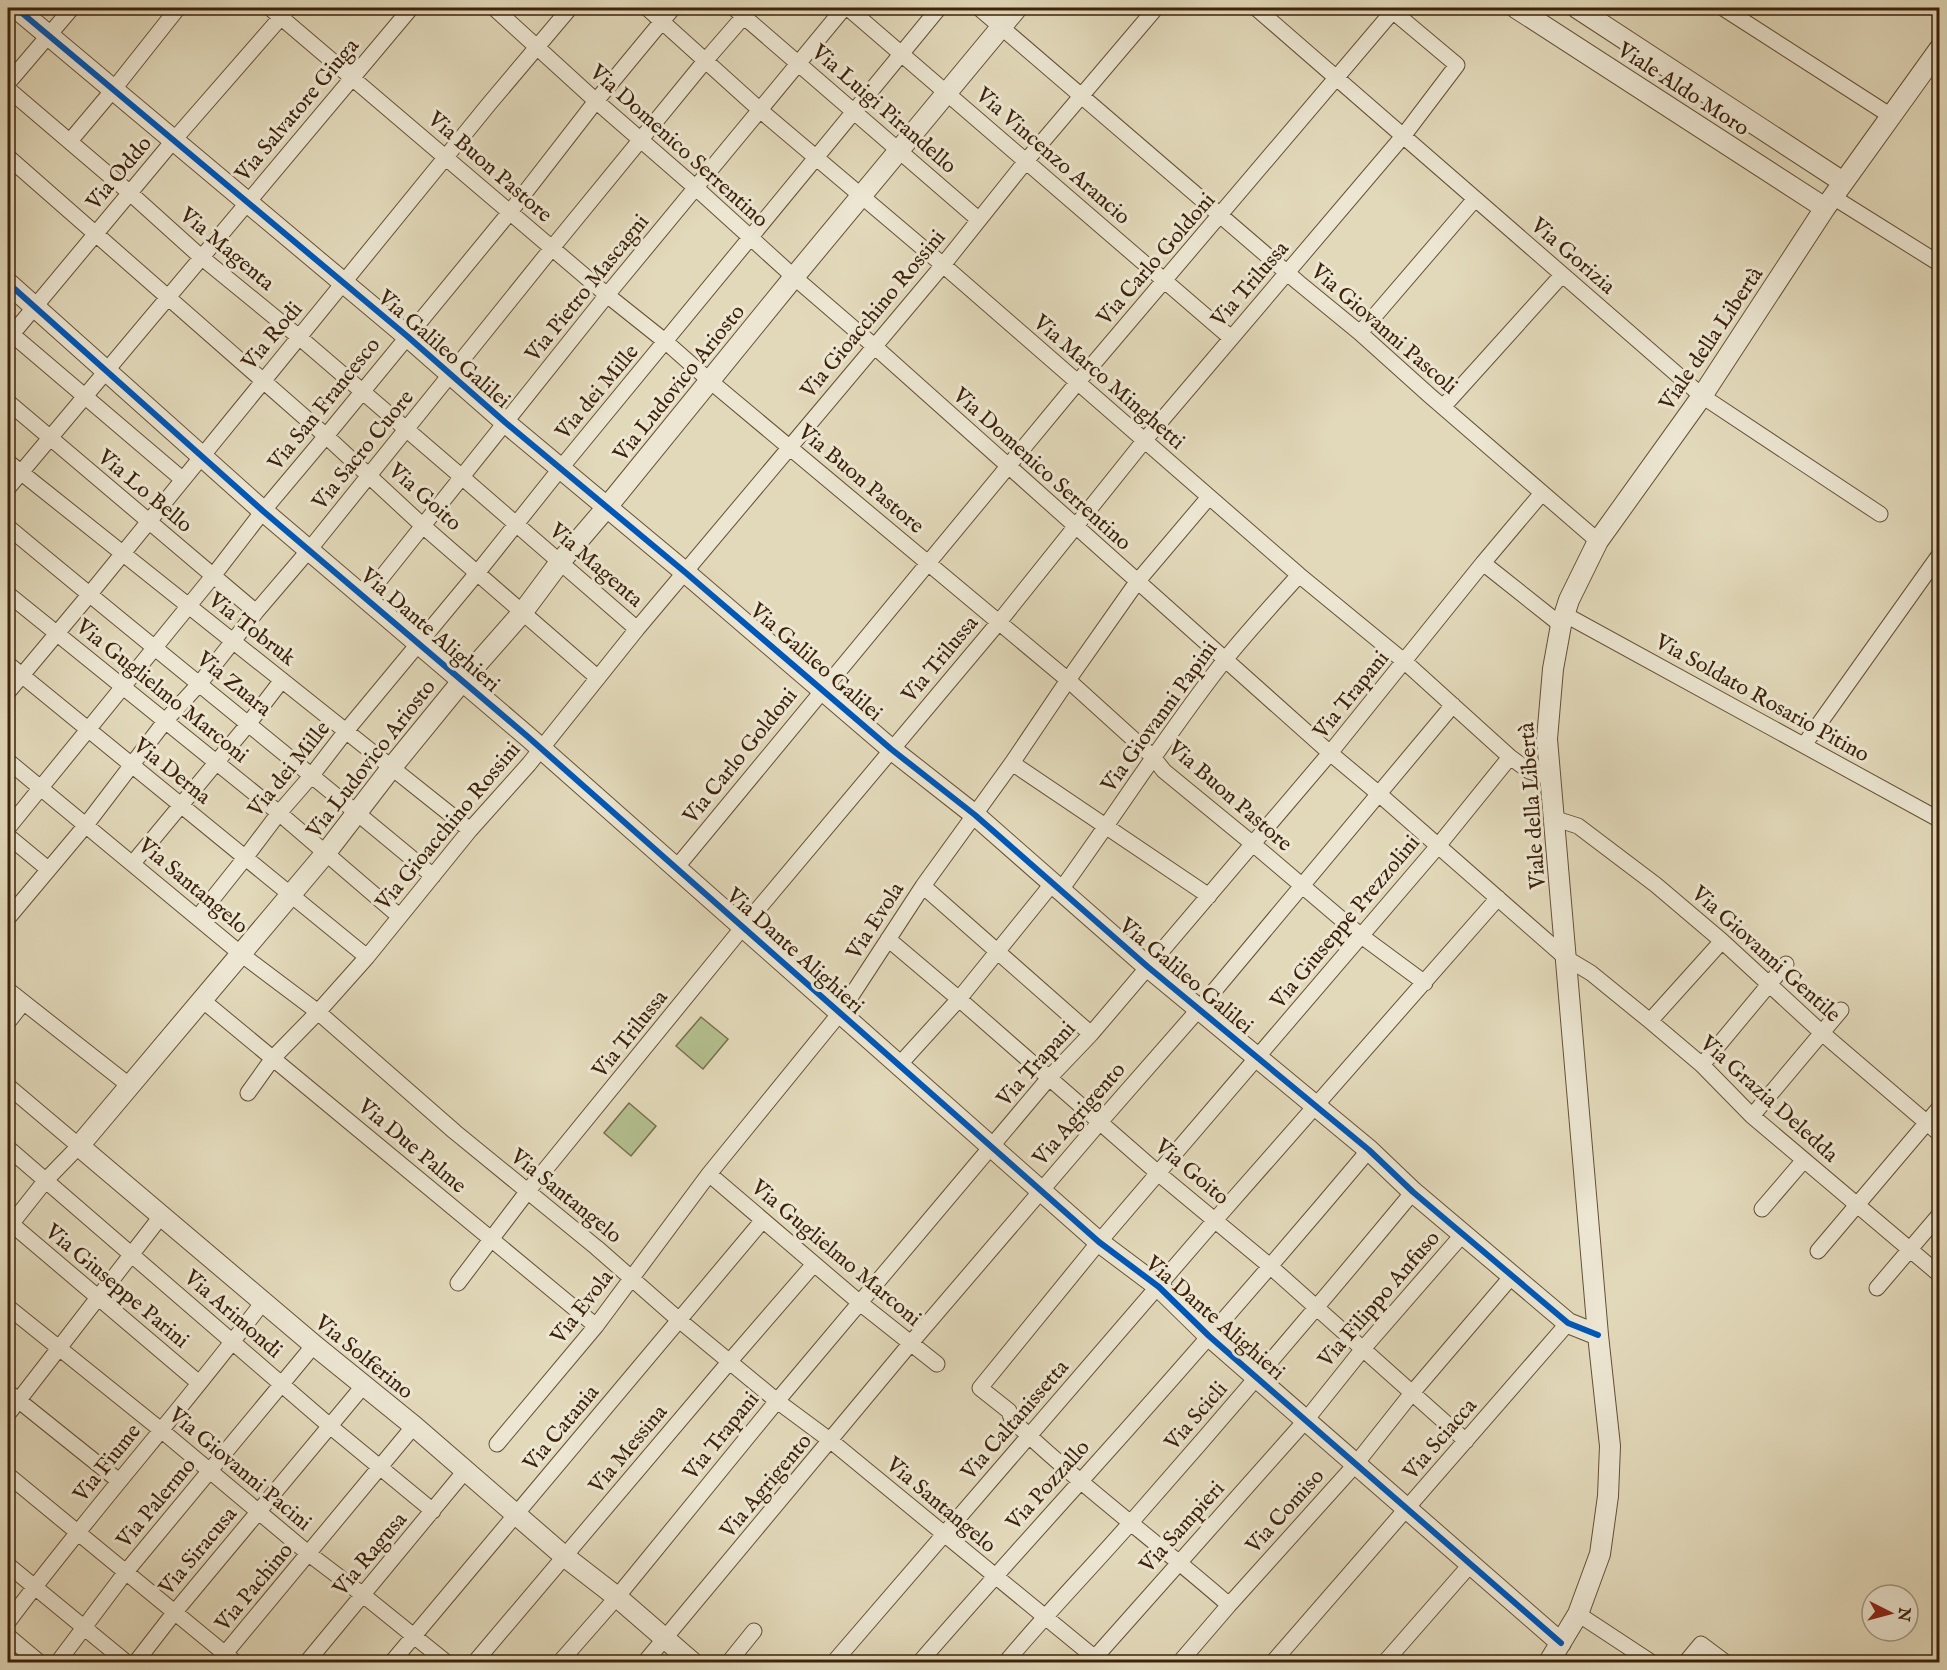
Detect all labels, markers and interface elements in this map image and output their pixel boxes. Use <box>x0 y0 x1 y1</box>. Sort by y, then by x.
street label: Via Salvatore Giuga <box>229 32 366 188</box>
street label: Viale Aldo Moro <box>1611 36 1754 143</box>
street label: Via Luigi Pirandello <box>804 38 962 180</box>
street label: Via Domenico Serrentino <box>583 58 774 234</box>
street label: Via Vincenzo Arancio <box>969 81 1136 231</box>
street label: Via Buon Pastore <box>421 105 558 229</box>
street label: Via Oddo <box>80 130 159 217</box>
street label: Via Carlo Goldoni <box>1091 187 1222 332</box>
street label: Via Magenta <box>173 201 280 298</box>
street label: Via Pietro Mascagni <box>519 209 656 369</box>
street label: Via Gorizia <box>1524 211 1621 301</box>
street label: Via Gioacchino Rossini <box>794 224 952 405</box>
street label: Via Trilussa <box>1205 235 1296 334</box>
street label: Via Giovanni Pascoli <box>1304 257 1463 401</box>
street label: Viale della Libertà <box>1653 262 1770 417</box>
street label: Via Galileo Galilei <box>371 284 516 415</box>
street label: Via Rodi <box>235 296 309 377</box>
street label: Via Ludovico Ariosto <box>607 299 752 468</box>
street label: Via Marco Minghetti <box>1026 308 1190 456</box>
street label: Via San Francesco <box>262 332 387 477</box>
street label: Via dei Mille <box>549 339 645 446</box>
street label: Via Domenico Serrentino <box>946 381 1137 557</box>
street label: Via Sacro Cuore <box>306 384 421 517</box>
street label: Via Buon Pastore <box>791 418 929 540</box>
street label: Via Lo Bello <box>91 443 198 539</box>
street label: Via Goito <box>381 457 467 538</box>
street label: Via Magenta <box>542 516 649 614</box>
street label: Via Dante Alighieri <box>353 562 505 699</box>
street label: Via Tobruk <box>202 586 301 673</box>
street label: Via Galileo Galilei <box>743 597 888 728</box>
street label: Via Trilussa <box>895 610 985 709</box>
street label: Via Guglielmo Marconi <box>69 613 254 770</box>
street label: Via Soldato Rosario Pitino <box>1649 628 1874 769</box>
street label: Via Giovanni Papini <box>1095 636 1224 799</box>
street label: Via Zuara <box>190 645 277 724</box>
street label: Via Trapani <box>1307 645 1396 746</box>
street label: Via Ludovico Ariosto <box>300 674 443 845</box>
street label: Via Carlo Goldoni <box>677 683 804 831</box>
street label: Via dei Mille <box>242 715 337 824</box>
street label: Viale della Libertà <box>1513 721 1553 891</box>
street label: Via Derna <box>127 731 217 812</box>
street label: Via Buon Pastore <box>1161 734 1298 858</box>
street label: Via Gioacchino Rossini <box>369 736 527 917</box>
street label: Via Giuseppe Prezzolini <box>1264 830 1427 1016</box>
street label: Via Santangelo <box>131 832 254 941</box>
street label: Via Evola <box>840 877 911 966</box>
street label: Via Giovanni Gentile <box>1684 879 1846 1029</box>
street label: Via Dante Alighieri <box>719 881 870 1021</box>
street label: Via Galileo Galilei <box>1112 911 1259 1041</box>
street label: Via Trilussa <box>586 984 675 1085</box>
street label: Via Trapani <box>990 1016 1082 1114</box>
street label: Via Grazia Deledda <box>1693 1029 1844 1169</box>
street label: Via Agrigento <box>1026 1057 1132 1173</box>
street label: Via Due Palme <box>351 1092 472 1200</box>
street label: Via Goito <box>1148 1133 1235 1212</box>
street label: Via Santangelo <box>503 1142 627 1250</box>
street label: Via Guglielmo Marconi <box>744 1173 927 1333</box>
street label: Via Giuseppe Parini <box>38 1217 195 1355</box>
street label: Via Filippo Anfuso <box>1312 1225 1447 1374</box>
street label: Via Dante Alighieri <box>1138 1250 1290 1387</box>
street label: Via Arimondi <box>177 1263 288 1365</box>
street label: Via Evola <box>544 1264 621 1351</box>
street label: Via Solferino <box>308 1309 419 1406</box>
street label: Via Caltanissetta <box>955 1354 1076 1487</box>
street label: Via Scicli <box>1158 1376 1234 1457</box>
street label: Via Catania <box>517 1379 606 1478</box>
street label: Via Trapani <box>677 1386 766 1487</box>
street label: Via Sciacca <box>1397 1392 1484 1487</box>
street label: Via Messina <box>583 1399 674 1500</box>
street label: Via Giovanni Pacini <box>162 1401 317 1537</box>
street label: Via Fiume <box>67 1418 148 1509</box>
street label: Via Agrigento <box>714 1428 819 1545</box>
street label: Via Pozzallo <box>1000 1434 1097 1537</box>
street label: Via Santangelo <box>879 1451 1002 1560</box>
street label: Via Palermo <box>110 1452 203 1555</box>
street label: Via Comiso <box>1239 1463 1331 1560</box>
street label: Via Sampieri <box>1133 1476 1231 1580</box>
street label: Via Siracusa <box>153 1501 244 1602</box>
street label: Via Ragusa <box>327 1506 414 1603</box>
street label: Via Pachino <box>209 1537 300 1638</box>
north arrow <box>1860 1583 1920 1643</box>
text: N <box>1892 1605 1914 1622</box>

